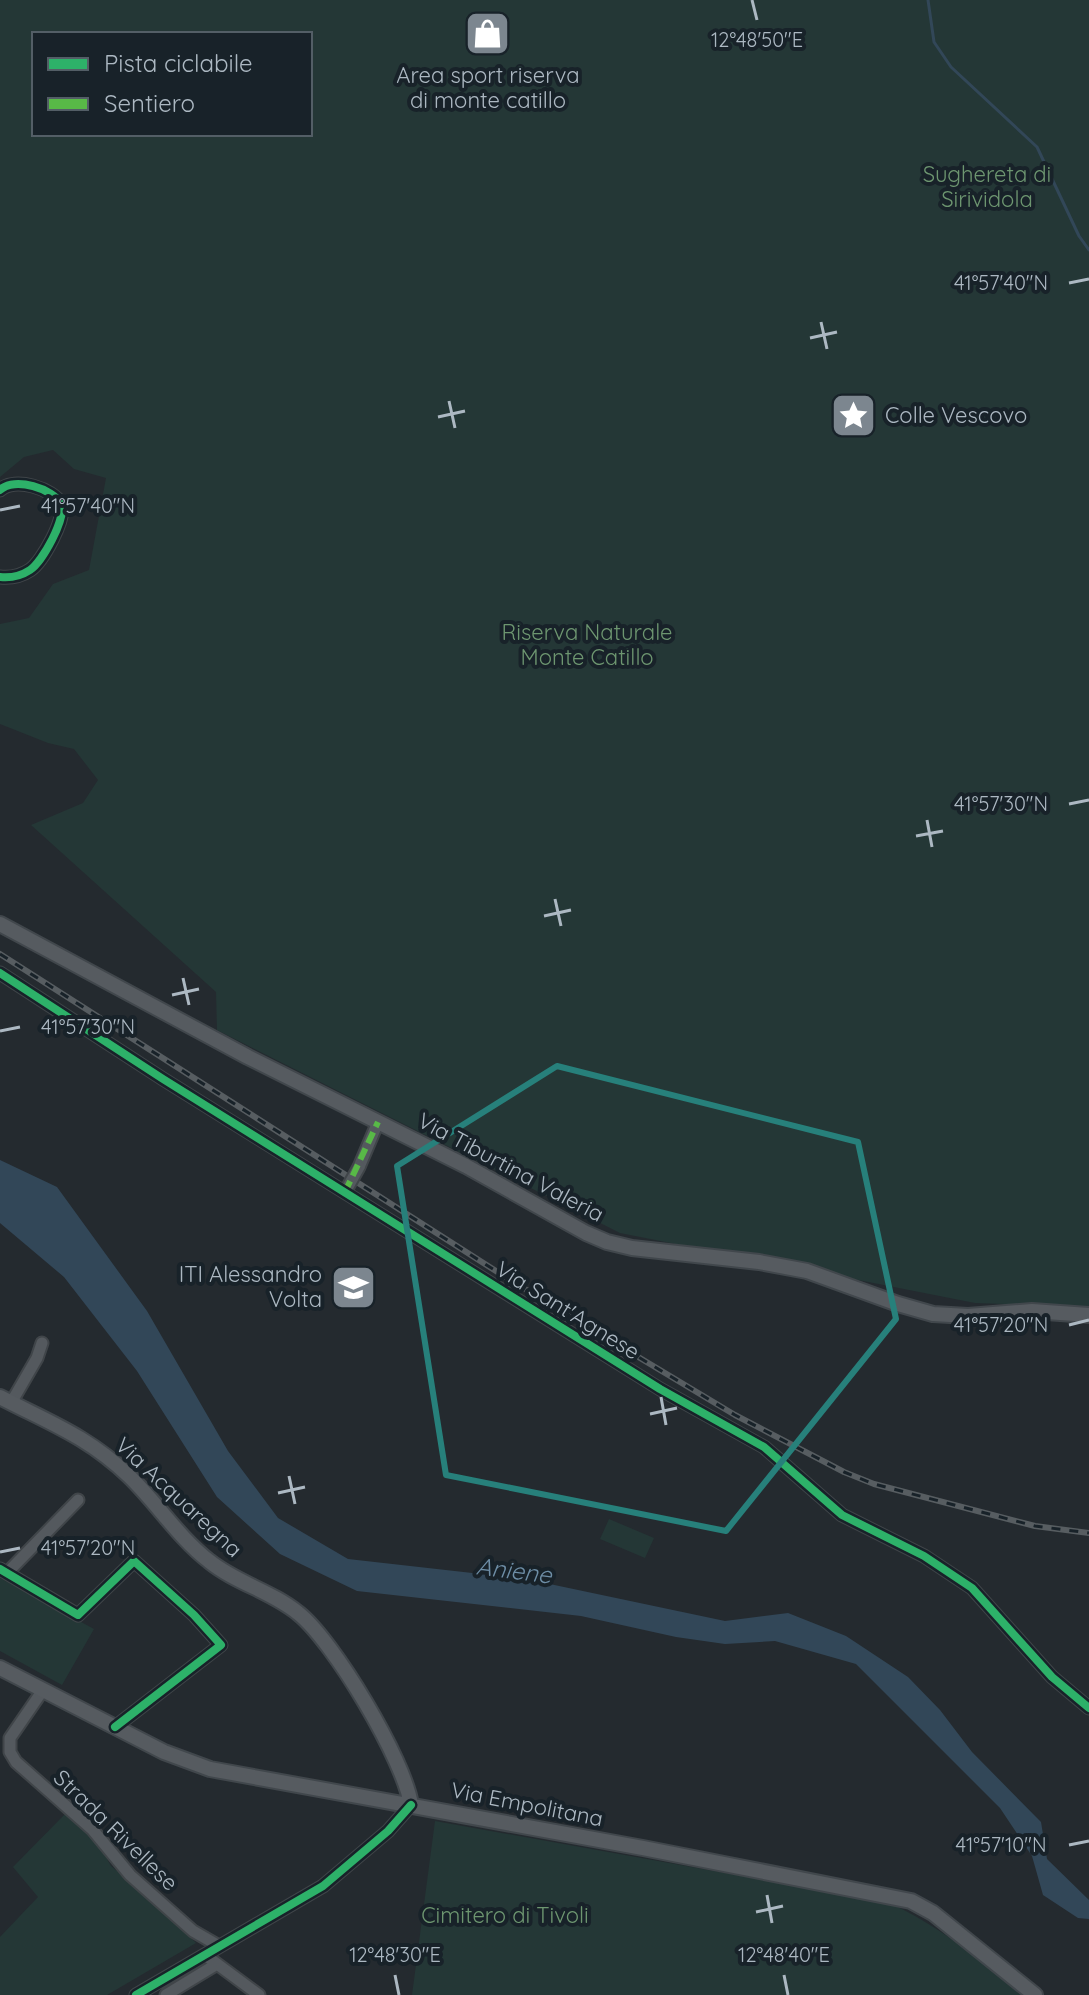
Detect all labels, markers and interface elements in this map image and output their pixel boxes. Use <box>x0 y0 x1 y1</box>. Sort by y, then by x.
shop icon: Area sport riserva di monte catillo <box>464 10 512 58</box>
text: 12°48'50"E <box>711 27 803 52</box>
legend <box>32 32 312 136</box>
text: Pista ciclabile <box>104 48 253 78</box>
place label: Area sport riserva di monte catillo <box>396 61 580 114</box>
text: Sentiero <box>104 88 195 118</box>
park label: Sughereta di Sirividola <box>923 160 1051 213</box>
text: 41°57'40"N <box>954 270 1048 295</box>
place icon: Colle Vescovo <box>830 391 878 439</box>
place label: Colle Vescovo <box>885 401 1027 429</box>
text: 41°57'40"N <box>41 493 135 518</box>
park label: Riserva Naturale Monte Catillo <box>502 618 672 671</box>
text: 41°57'30"N <box>954 791 1048 816</box>
text: 41°57'30"N <box>41 1014 135 1039</box>
street label: Via Tiburtina Valeria <box>413 1106 609 1228</box>
street label: Via Sant'Agnese <box>491 1255 645 1365</box>
place label: ITI Alessandro Volta <box>179 1260 322 1313</box>
school or university icon: ITI Alessandro Volta <box>329 1263 377 1311</box>
text: 41°57'20"N <box>954 1312 1048 1337</box>
street label: Via Acquaregna <box>110 1431 248 1563</box>
text: 41°57'20"N <box>41 1535 135 1560</box>
water label: Aniene <box>475 1551 555 1590</box>
street label: Strada Rivellese <box>48 1763 184 1897</box>
street label: Via Empolitana <box>449 1776 605 1832</box>
text: 41°57'10"N <box>956 1832 1046 1857</box>
park label: Cimitero di Tivoli <box>421 1901 589 1929</box>
text: 12°48'30"E <box>349 1942 441 1967</box>
text: 12°48'40"E <box>738 1942 830 1967</box>

